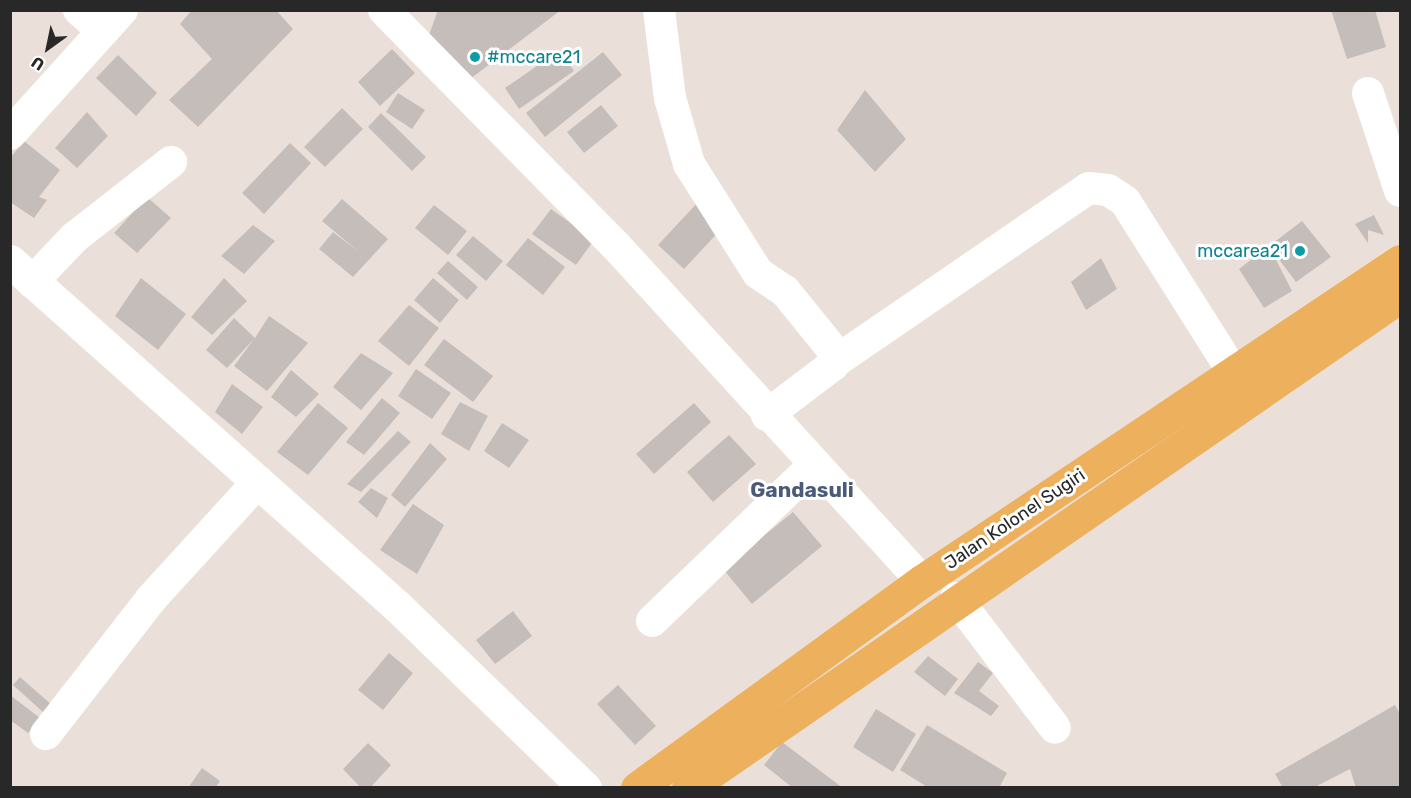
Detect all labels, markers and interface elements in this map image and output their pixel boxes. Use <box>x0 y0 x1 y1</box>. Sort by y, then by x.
north arrow <box>18 18 78 78</box>
place label: #mccare21 <box>487 46 580 68</box>
marker: #mccare21 <box>468 50 482 64</box>
text: U <box>28 52 48 75</box>
place label: mccarea21 <box>1197 240 1288 262</box>
marker: mccarea21 <box>1293 244 1307 258</box>
street label: Jalan Kolonel Sugiri <box>941 464 1089 574</box>
district label: Gandasuli <box>750 477 854 503</box>

